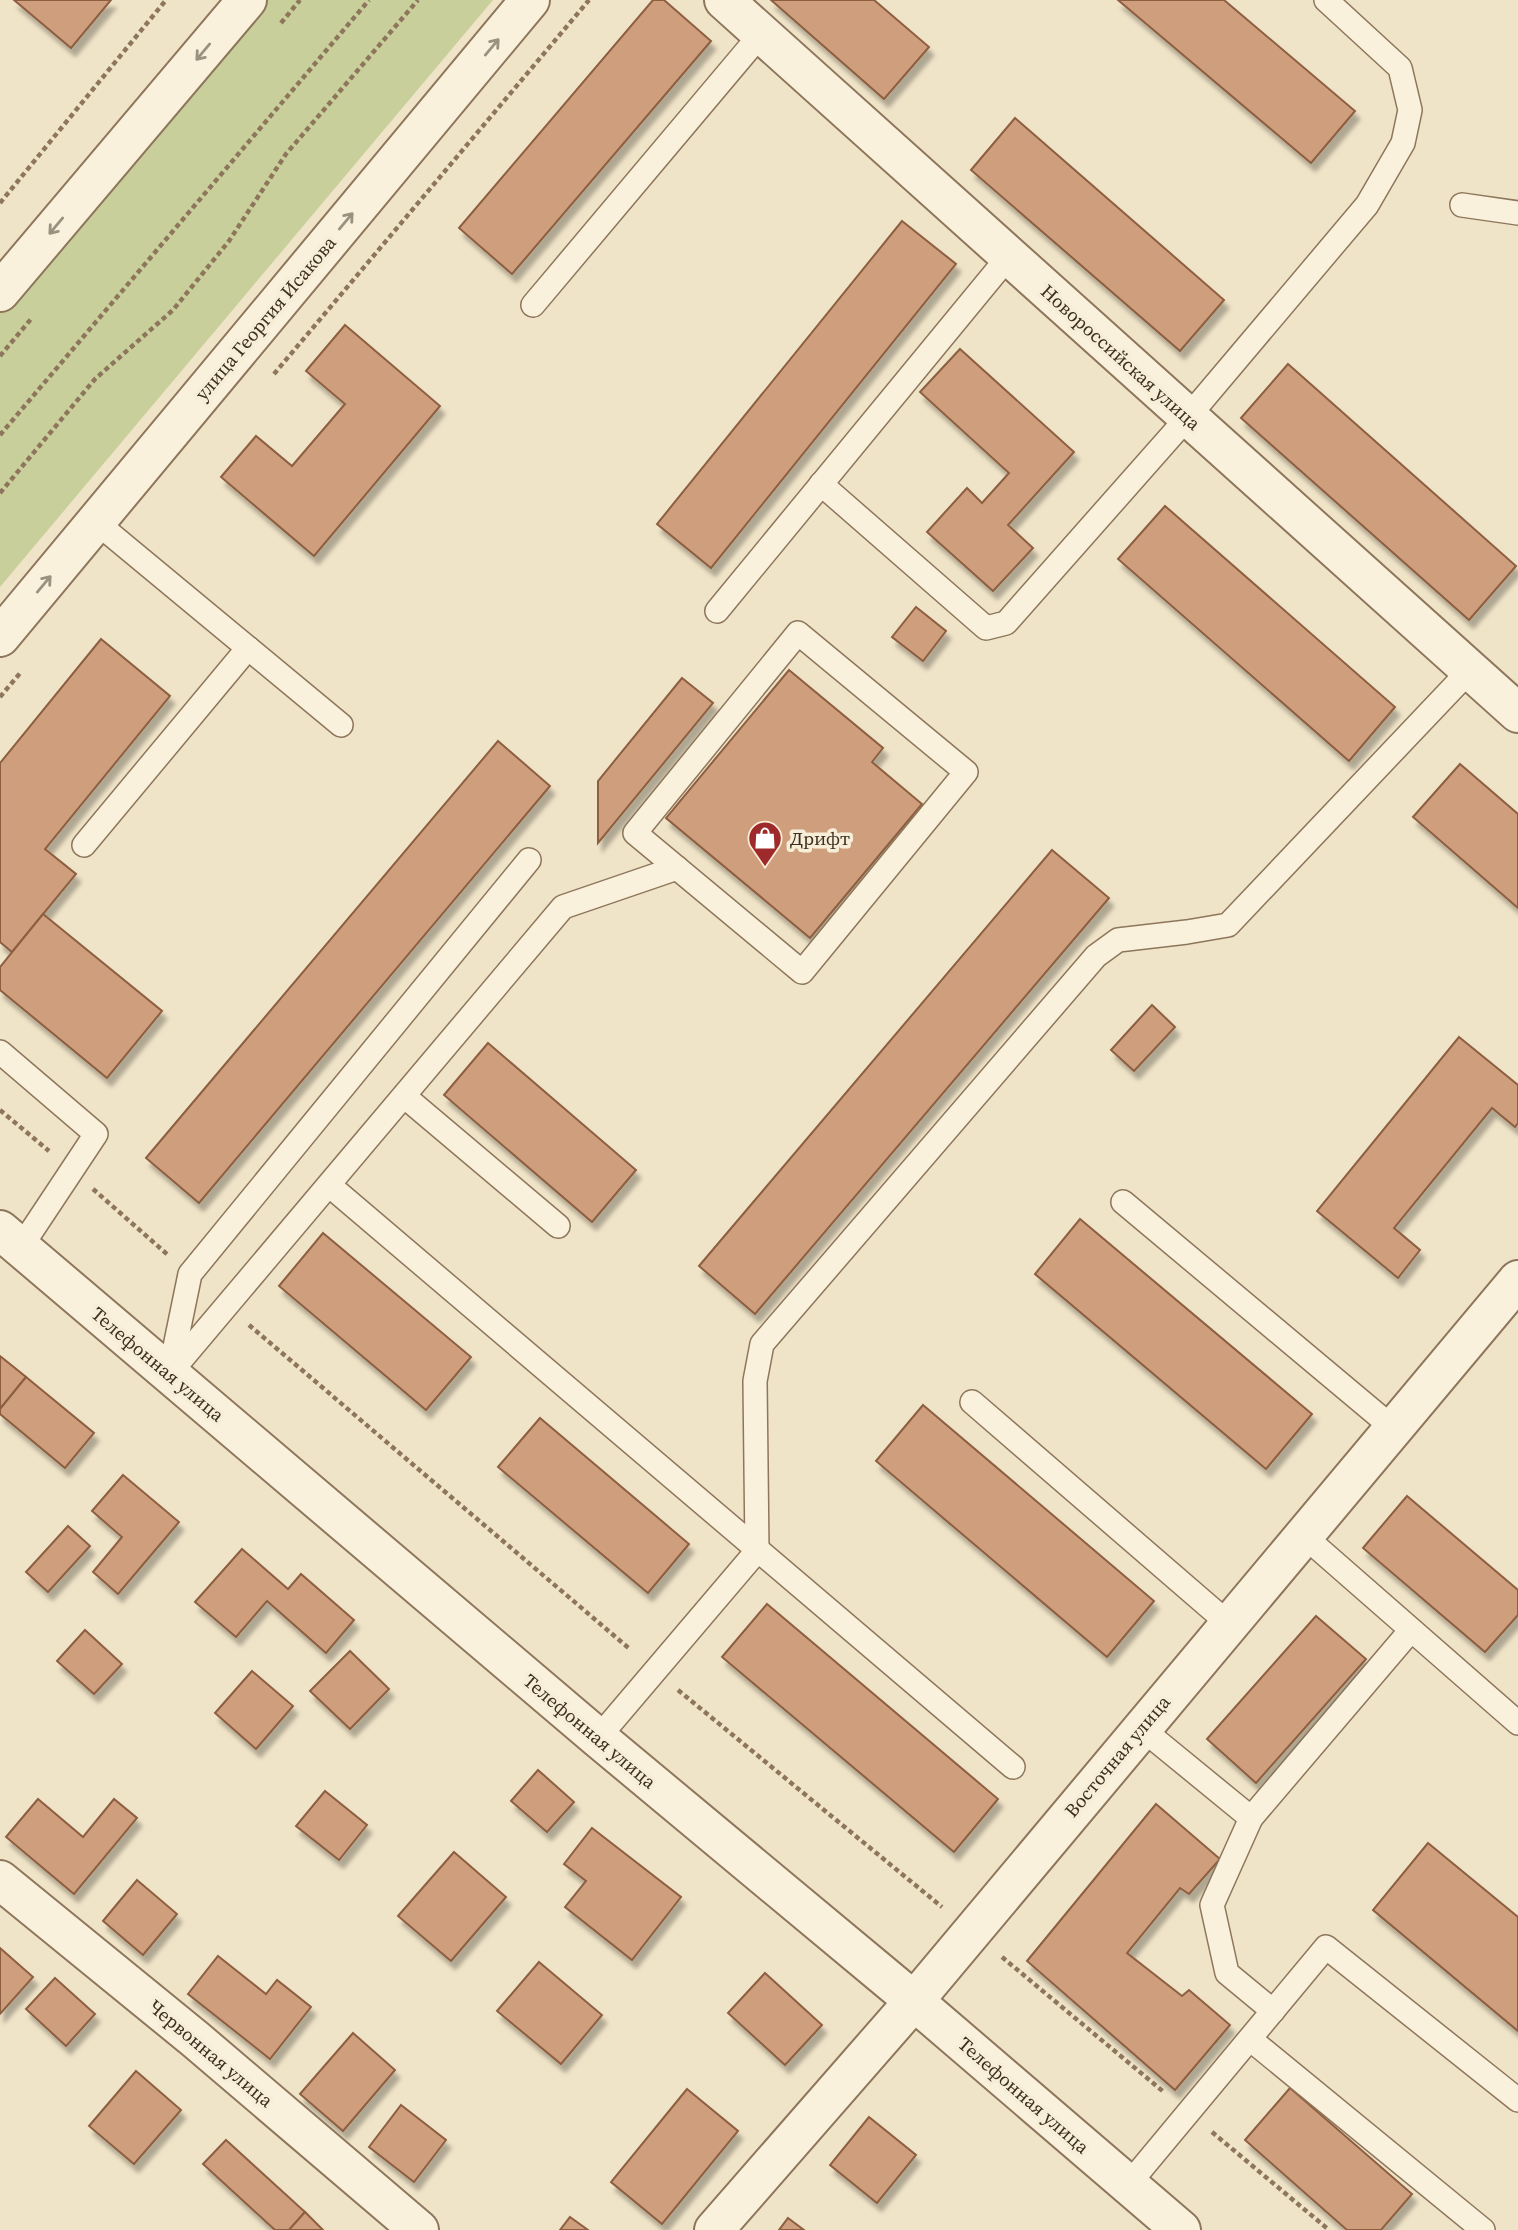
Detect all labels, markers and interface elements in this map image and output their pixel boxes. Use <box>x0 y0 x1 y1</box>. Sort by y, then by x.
one-way arrow <box>484 38 500 56</box>
one-way arrow <box>195 43 210 61</box>
one-way arrow <box>338 213 354 231</box>
one-way arrow <box>48 217 64 235</box>
street label: улица Георгия Исакова <box>188 230 342 406</box>
street label: Новороссийская улица <box>1036 278 1207 436</box>
one-way arrow <box>36 576 52 594</box>
shop icon: Дрифт <box>746 819 784 868</box>
place label: Дрифт <box>790 825 850 851</box>
street label: Телефонная улица <box>86 1301 230 1428</box>
street label: Телефонная улица <box>518 1668 662 1795</box>
street label: Восточная улица <box>1058 1689 1176 1823</box>
street label: Червонная улица <box>143 1993 279 2113</box>
street label: Телефонная улица <box>953 2031 1095 2159</box>

